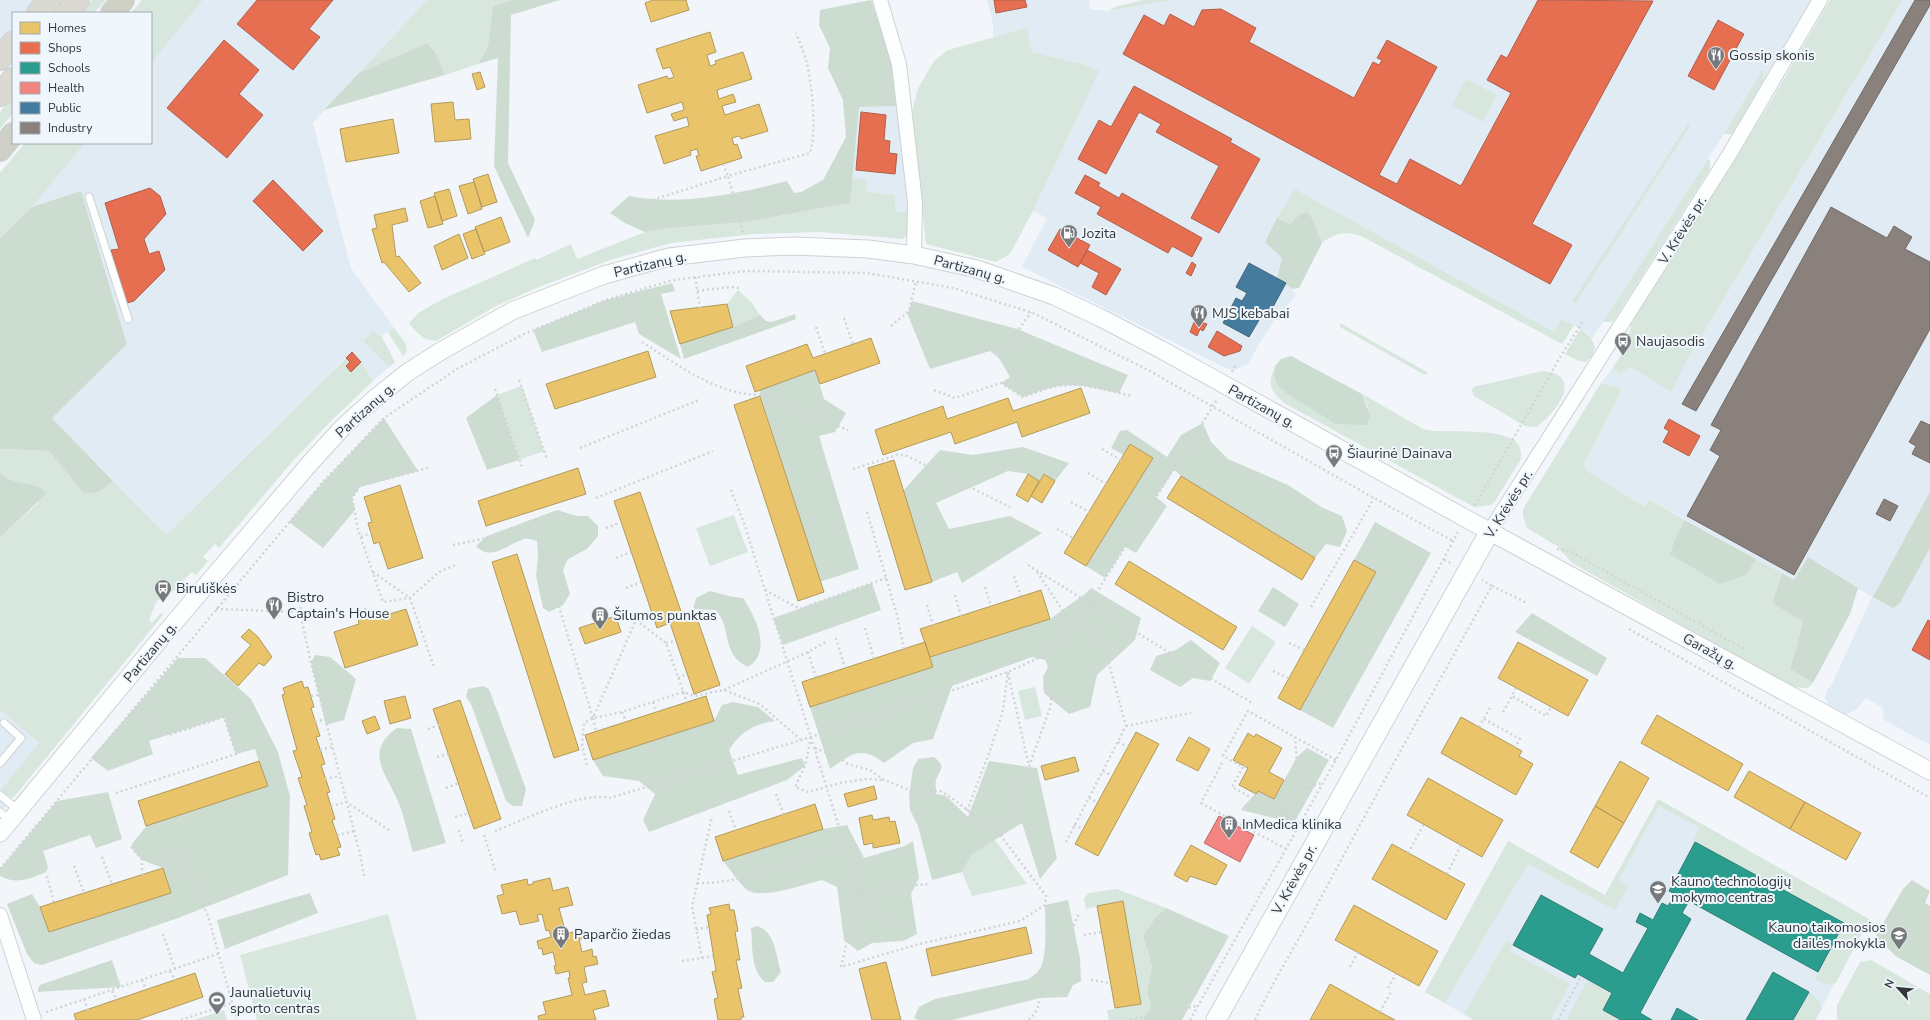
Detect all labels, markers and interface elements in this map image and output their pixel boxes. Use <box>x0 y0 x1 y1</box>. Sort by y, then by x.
legend <box>12 12 152 144</box>
text: Homes <box>48 20 86 36</box>
text: Shops <box>48 40 82 56</box>
restaurant icon: Gossip skonis <box>1706 45 1726 70</box>
place label: Gossip skonis <box>1729 46 1815 65</box>
text: Schools <box>48 60 91 76</box>
text: Health <box>48 80 84 96</box>
text: Public <box>48 100 82 116</box>
text: Industry <box>48 120 93 136</box>
street label: V. Krėvės pr. <box>1653 192 1711 269</box>
fuel station icon: Jozita <box>1059 223 1079 248</box>
place label: Jozita <box>1081 224 1116 243</box>
street label: Partizanų g. <box>612 247 688 282</box>
street label: Partizanų g. <box>932 251 1008 288</box>
restaurant icon: MJS kebabai <box>1189 303 1209 328</box>
place label: MJS kebabai <box>1212 304 1289 323</box>
bus stop icon: Naujasodis <box>1613 331 1633 356</box>
place label: Naujasodis <box>1636 332 1705 351</box>
street label: Partizanų g. <box>331 379 399 442</box>
street label: Partizanų g. <box>1225 380 1299 433</box>
bus stop icon: Šiaurinė Dainava <box>1324 443 1344 468</box>
place label: Šiaurinė Dainava <box>1347 444 1452 463</box>
street label: V. Krėvės pr. <box>1479 466 1537 543</box>
bus stop icon: Biruliškės <box>153 578 173 603</box>
place label: Biruliškės <box>176 579 237 598</box>
place label: Bistro Captain's House <box>287 588 389 623</box>
restaurant icon: Bistro Captain's House <box>264 595 284 620</box>
building icon: Šilumos punktas <box>590 605 610 630</box>
place label: Šilumos punktas <box>613 606 717 625</box>
street label: Partizanų g. <box>119 618 181 687</box>
street label: Garažų g. <box>1679 629 1740 674</box>
building icon: InMedica klinika <box>1219 814 1239 839</box>
place label: InMedica klinika <box>1242 815 1342 834</box>
street label: V. Krėvės pr. <box>1267 841 1322 919</box>
place label: Kauno technologijų mokymo centras <box>1671 872 1791 907</box>
school or university icon: Kauno technologijų mokymo centras <box>1648 879 1668 904</box>
place label: Kauno taikomosios dailės mokykla <box>1768 918 1886 953</box>
building icon: Paparčio žiedas <box>551 924 571 949</box>
place label: Paparčio žiedas <box>574 925 671 944</box>
school or university icon: Kauno taikomosios dailės mokykla <box>1889 925 1909 950</box>
north arrow <box>1878 968 1918 1008</box>
text: N <box>1881 977 1898 991</box>
place label: Jaunalietuvių sporto centras <box>229 983 320 1018</box>
sports icon: Jaunalietuvių sporto centras <box>207 990 227 1015</box>

